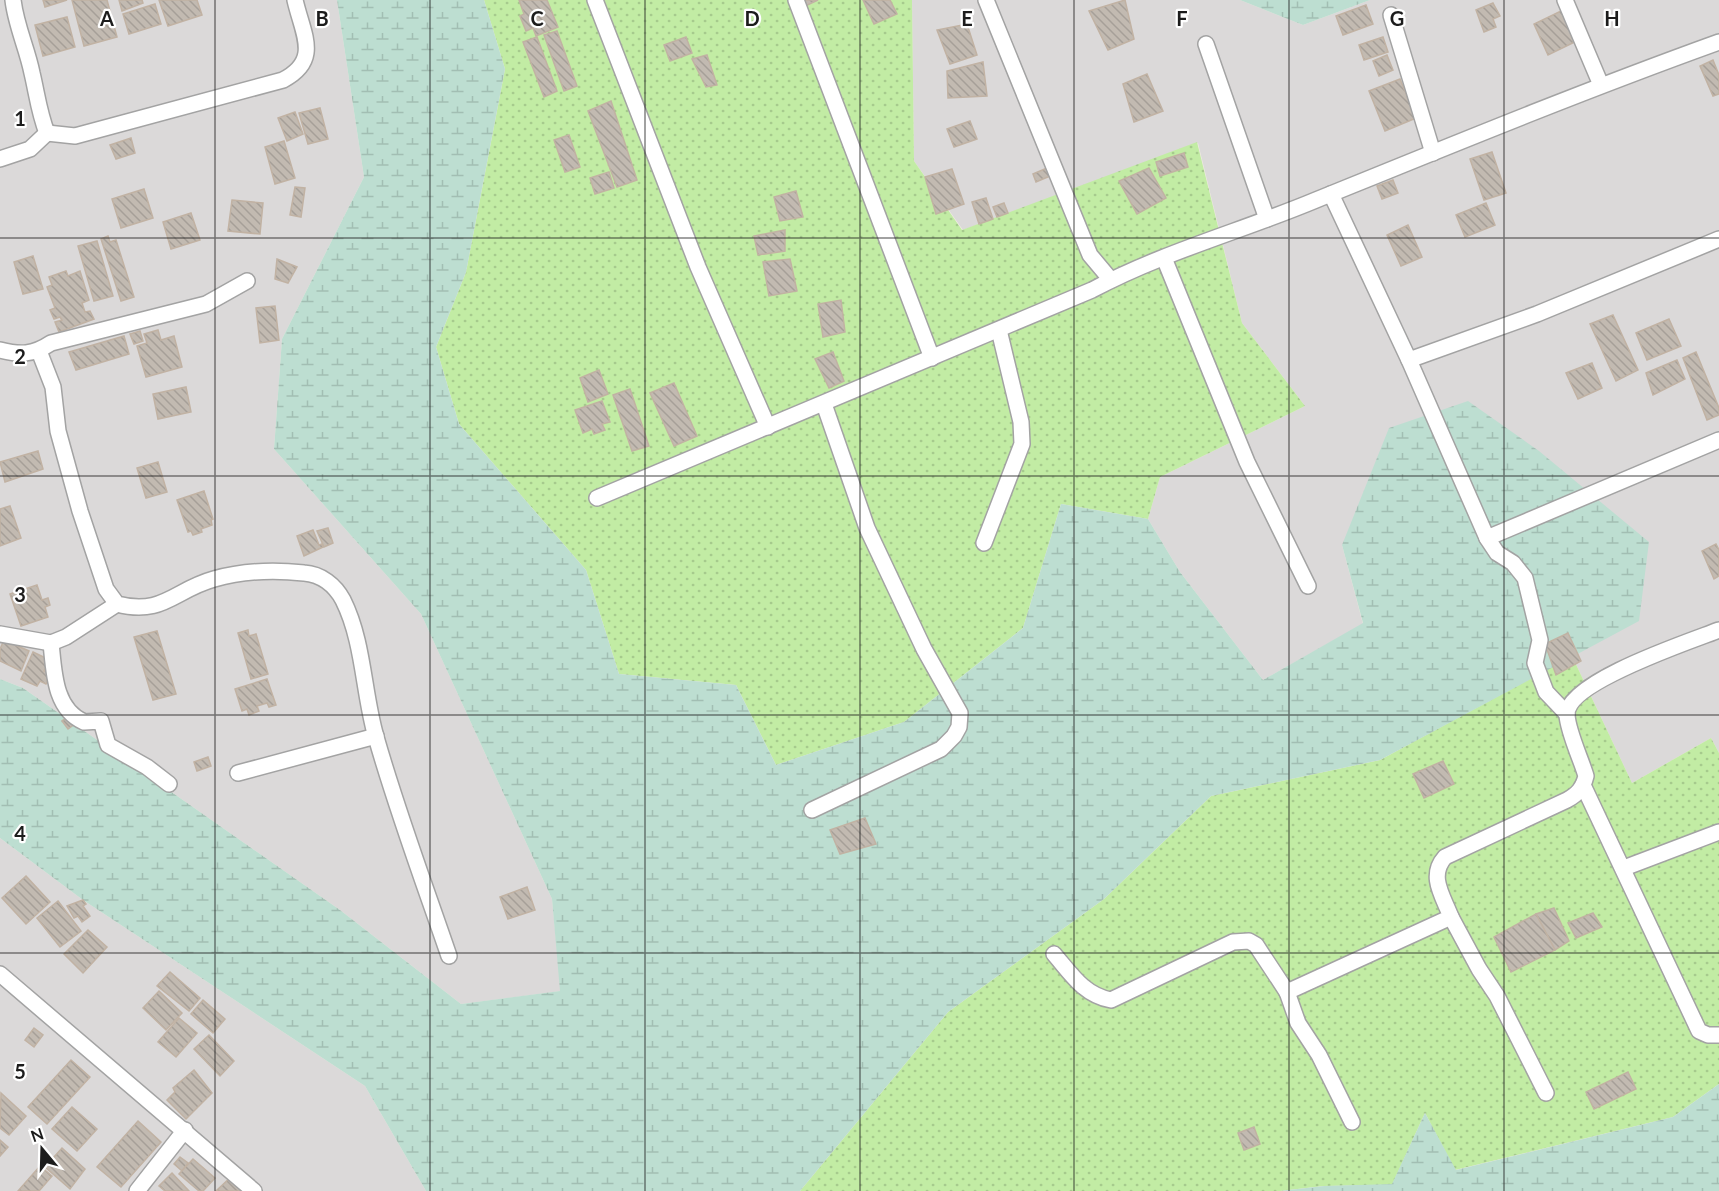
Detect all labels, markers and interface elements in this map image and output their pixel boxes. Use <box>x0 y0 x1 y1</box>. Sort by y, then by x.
text: A <box>99 6 114 30</box>
text: B <box>315 6 329 30</box>
text: C <box>530 6 544 30</box>
text: D <box>744 6 760 30</box>
text: E <box>961 6 973 30</box>
text: F <box>1176 6 1188 30</box>
text: G <box>1390 6 1404 30</box>
text: H <box>1604 6 1620 30</box>
text: 1 <box>14 106 26 130</box>
text: 2 <box>14 344 26 368</box>
text: 3 <box>14 582 26 606</box>
text: 4 <box>14 821 26 845</box>
text: 5 <box>14 1059 26 1083</box>
north arrow <box>12 1119 72 1179</box>
text: N <box>28 1123 46 1145</box>

